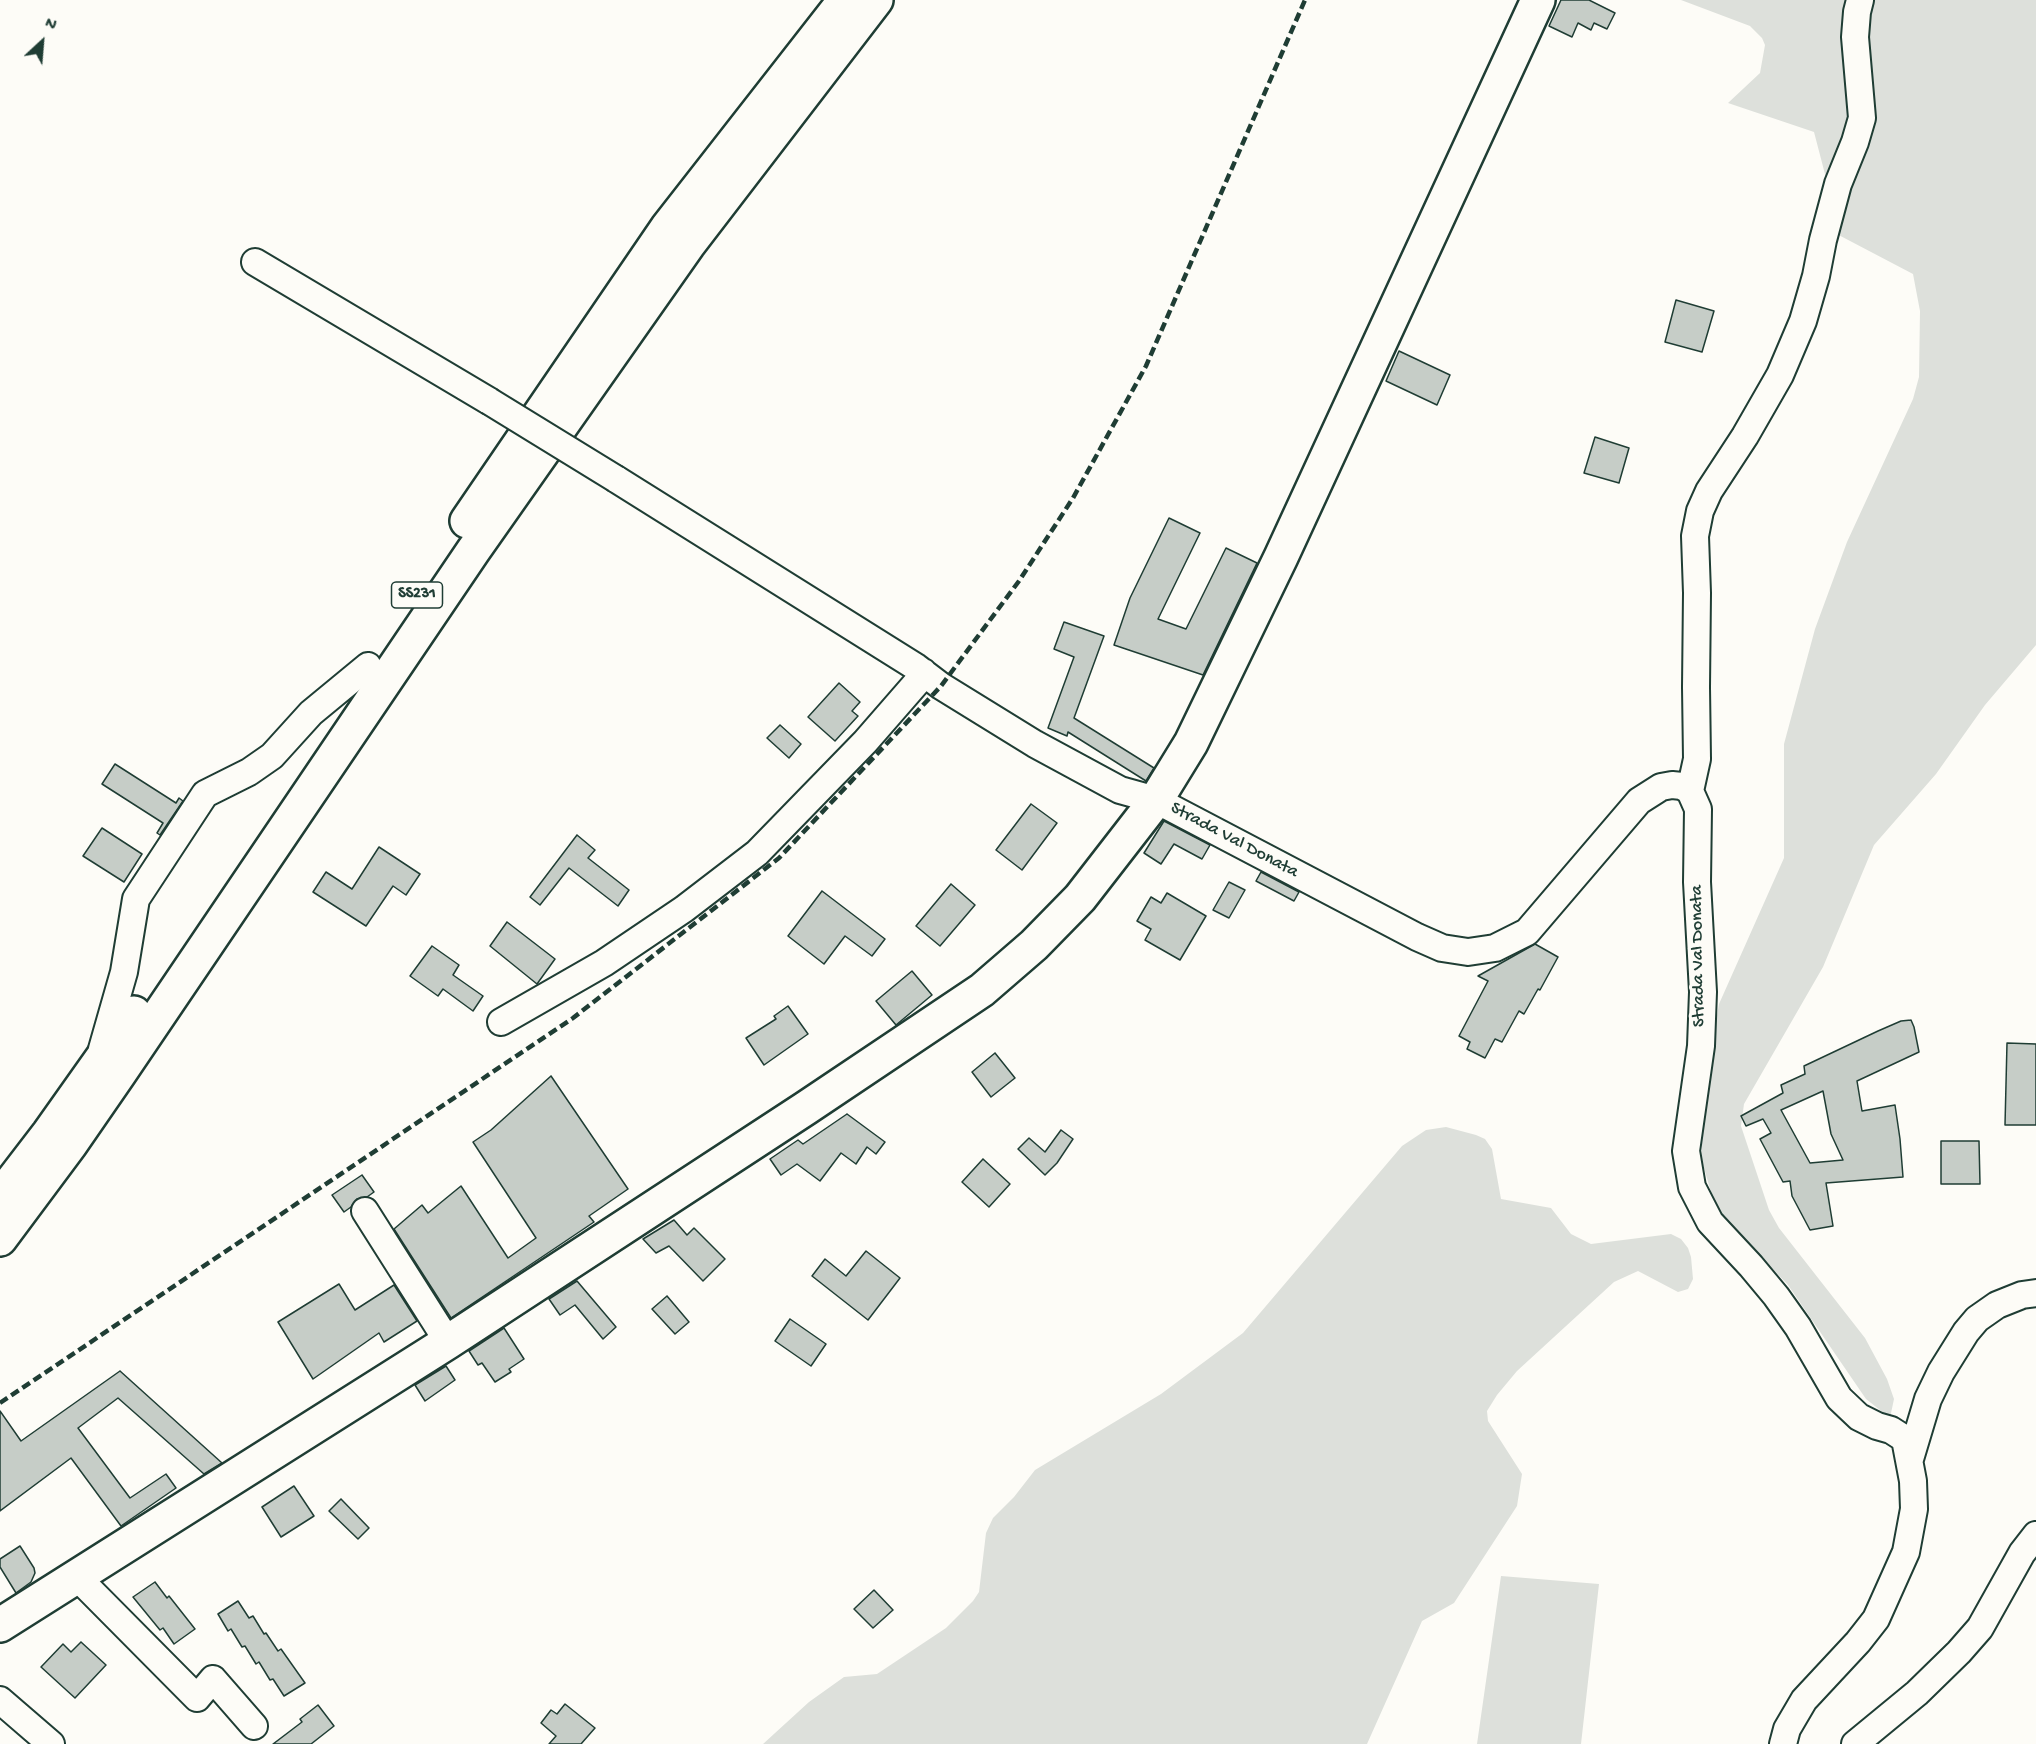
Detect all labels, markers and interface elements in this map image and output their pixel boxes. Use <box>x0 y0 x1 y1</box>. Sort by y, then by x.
north arrow <box>12 12 72 72</box>
text: N <box>41 15 59 36</box>
road number: SS231 <box>392 582 442 608</box>
street label: Strada Val Donata <box>1166 798 1302 884</box>
street label: Strada Val Donata <box>1687 885 1711 1027</box>

